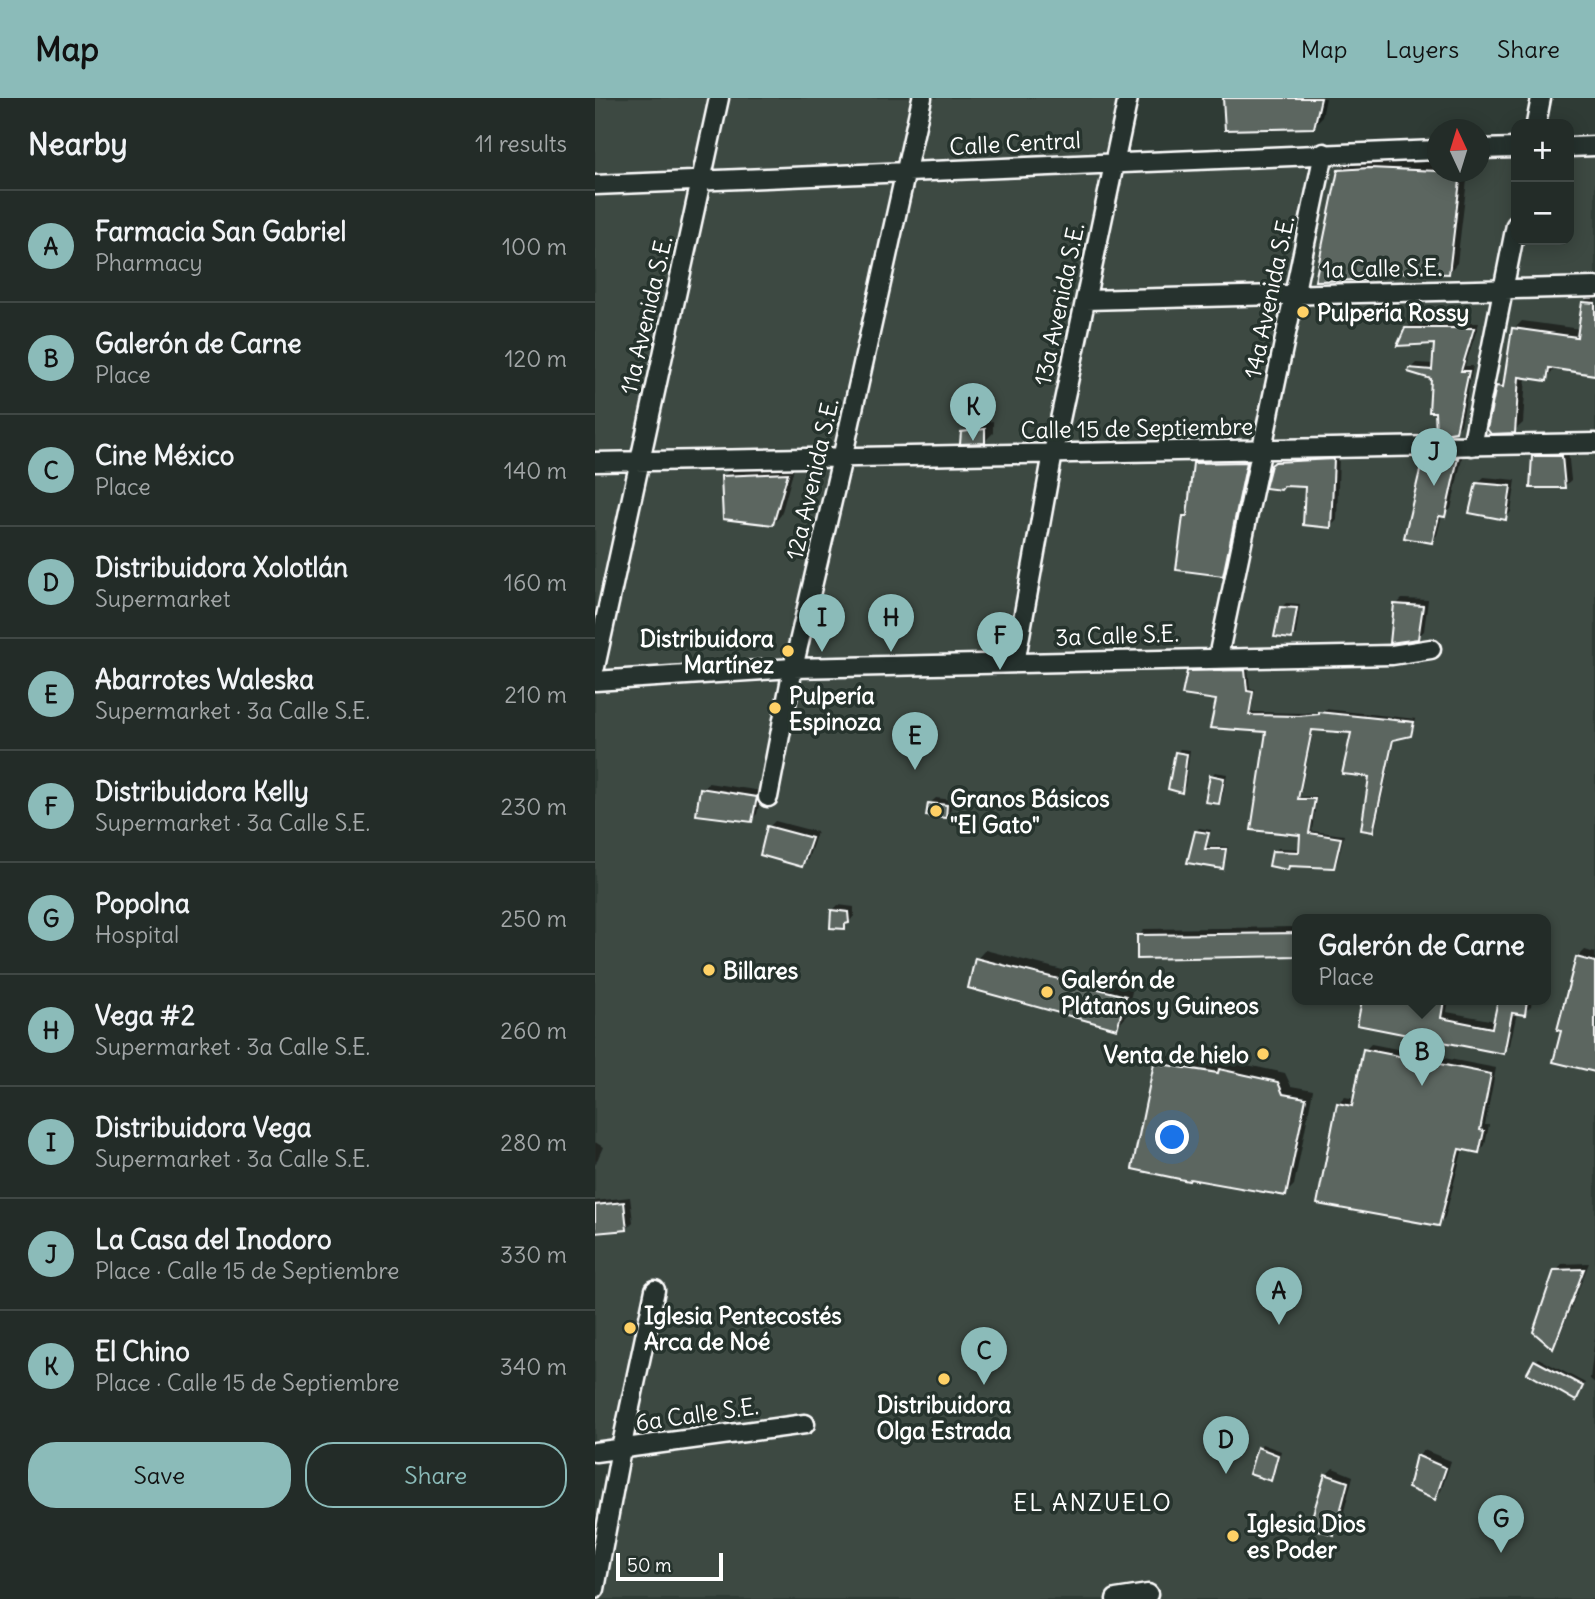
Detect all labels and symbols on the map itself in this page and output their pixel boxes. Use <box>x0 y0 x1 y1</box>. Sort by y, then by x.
north arrow <box>1427 119 1490 182</box>
street label: Calle Central <box>949 125 1081 161</box>
street label: 14a Avenida S.E. <box>1238 213 1300 381</box>
street label: 13a Avenida S.E. <box>1028 220 1090 388</box>
street label: 11a Avenida S.E. <box>614 233 678 397</box>
street label: 1a Calle S.E. <box>1322 252 1442 284</box>
place label: Pulpería Rossy <box>1317 298 1469 327</box>
marker: Pulpería Rossy <box>1295 304 1311 320</box>
pin: K <box>950 383 996 441</box>
street label: 12a Avenida S.E. <box>779 395 845 563</box>
street label: Calle 15 de Septiembre <box>1020 411 1254 445</box>
pin: J <box>1411 428 1457 486</box>
pin: I <box>799 594 845 652</box>
pin: H <box>868 594 914 652</box>
pin: F <box>977 612 1023 670</box>
street label: 3a Calle S.E. <box>1055 618 1179 652</box>
place label: Distribuidora Martínez <box>640 624 774 679</box>
marker: Distribuidora Martínez <box>780 643 796 659</box>
place label: Pulpería Espinoza <box>789 681 881 736</box>
marker: Pulpería Espinoza <box>767 700 783 716</box>
pin: E <box>892 712 938 770</box>
place label: Granos Básicos "El Gato" <box>950 784 1110 839</box>
marker: Granos Básicos "El Gato" <box>928 803 944 819</box>
place label: Billares <box>723 956 798 985</box>
marker: Billares <box>701 962 717 978</box>
place label: Galerón de Plátanos y Guineos <box>1061 965 1259 1020</box>
marker: Galerón de Plátanos y Guineos <box>1039 984 1055 1000</box>
pin: B <box>1399 1028 1445 1086</box>
place label: Venta de hielo <box>1103 1040 1249 1069</box>
marker: Venta de hielo <box>1255 1046 1271 1062</box>
your location <box>1155 1120 1189 1154</box>
pin: A <box>1256 1267 1302 1325</box>
place label: Iglesia Pentecostés Arca de Noé <box>644 1301 842 1356</box>
marker: Iglesia Pentecostés Arca de Noé <box>622 1320 638 1336</box>
pin: C <box>961 1327 1007 1385</box>
marker: Distribuidora Olga Estrada <box>936 1371 952 1387</box>
place label: Distribuidora Olga Estrada <box>877 1390 1011 1445</box>
street label: 6a Calle S.E. <box>634 1391 760 1437</box>
pin: D <box>1203 1416 1249 1474</box>
district label: EL ANZUELO <box>1013 1487 1173 1517</box>
pin: G <box>1478 1495 1524 1553</box>
place label: Iglesia Dios es Poder <box>1247 1509 1366 1564</box>
marker: Iglesia Dios es Poder <box>1225 1528 1241 1544</box>
scale bar <box>616 1550 723 1582</box>

